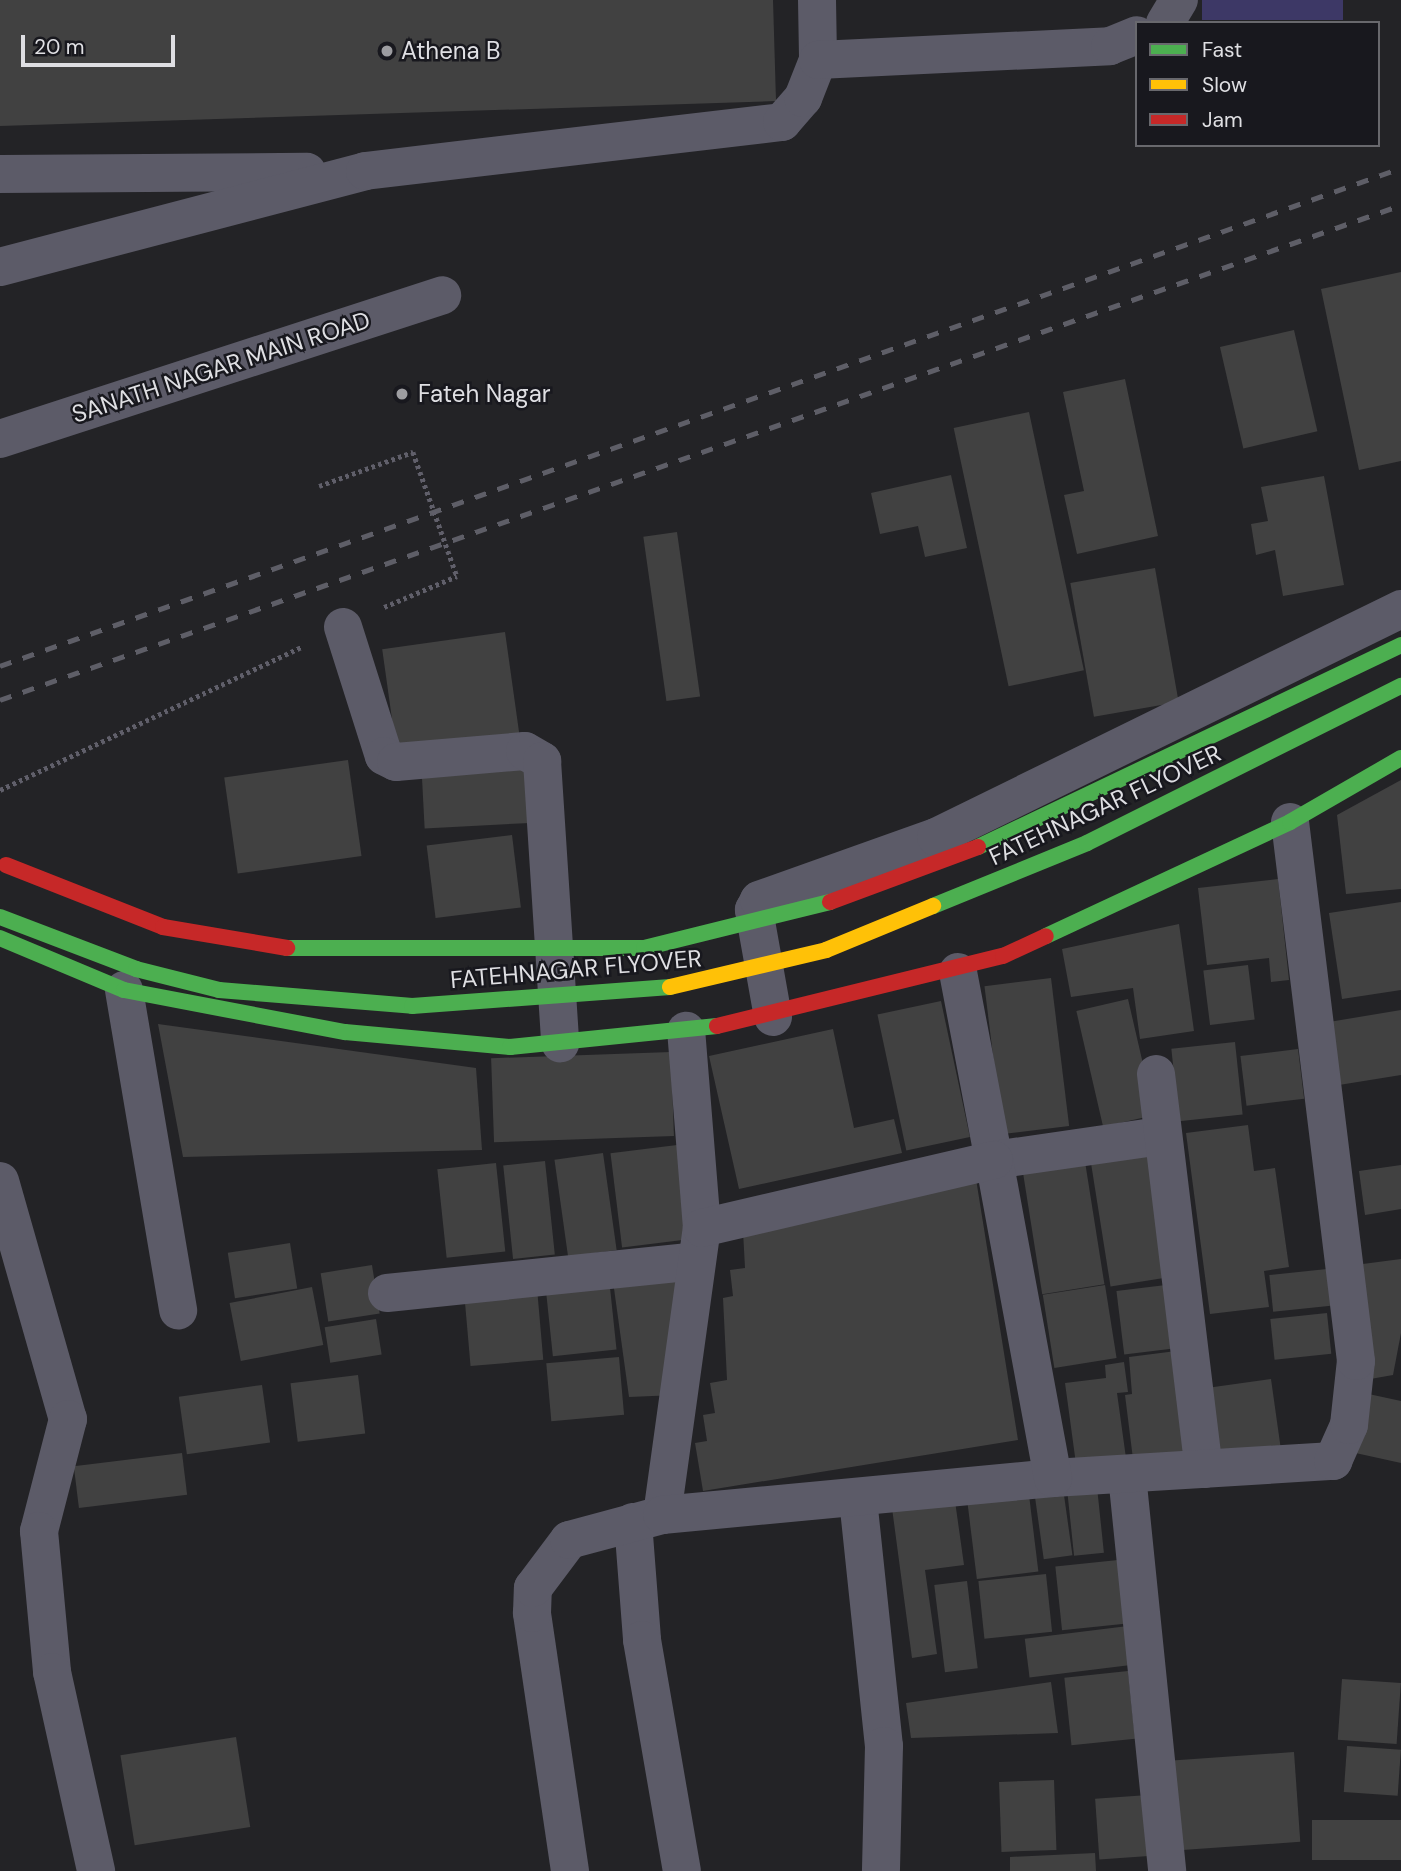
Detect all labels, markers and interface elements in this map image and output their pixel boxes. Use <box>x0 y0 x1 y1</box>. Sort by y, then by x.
scale bar <box>24 21 178 65</box>
legend <box>1135 21 1380 147</box>
text: 20 m <box>34 33 85 61</box>
text: Fast <box>1202 36 1242 64</box>
place label: Athena B <box>401 37 500 65</box>
marker: Athena B <box>379 43 395 59</box>
text: Slow <box>1202 71 1247 99</box>
text: Jam <box>1202 106 1243 134</box>
street label: SANATH NAGAR MAIN ROAD <box>68 305 374 429</box>
place label: Fateh Nagar <box>418 380 551 408</box>
marker: Fateh Nagar <box>392 384 412 404</box>
street label: FATEHNAGAR FLYOVER <box>984 739 1226 871</box>
street label: FATEHNAGAR FLYOVER <box>449 944 703 994</box>

